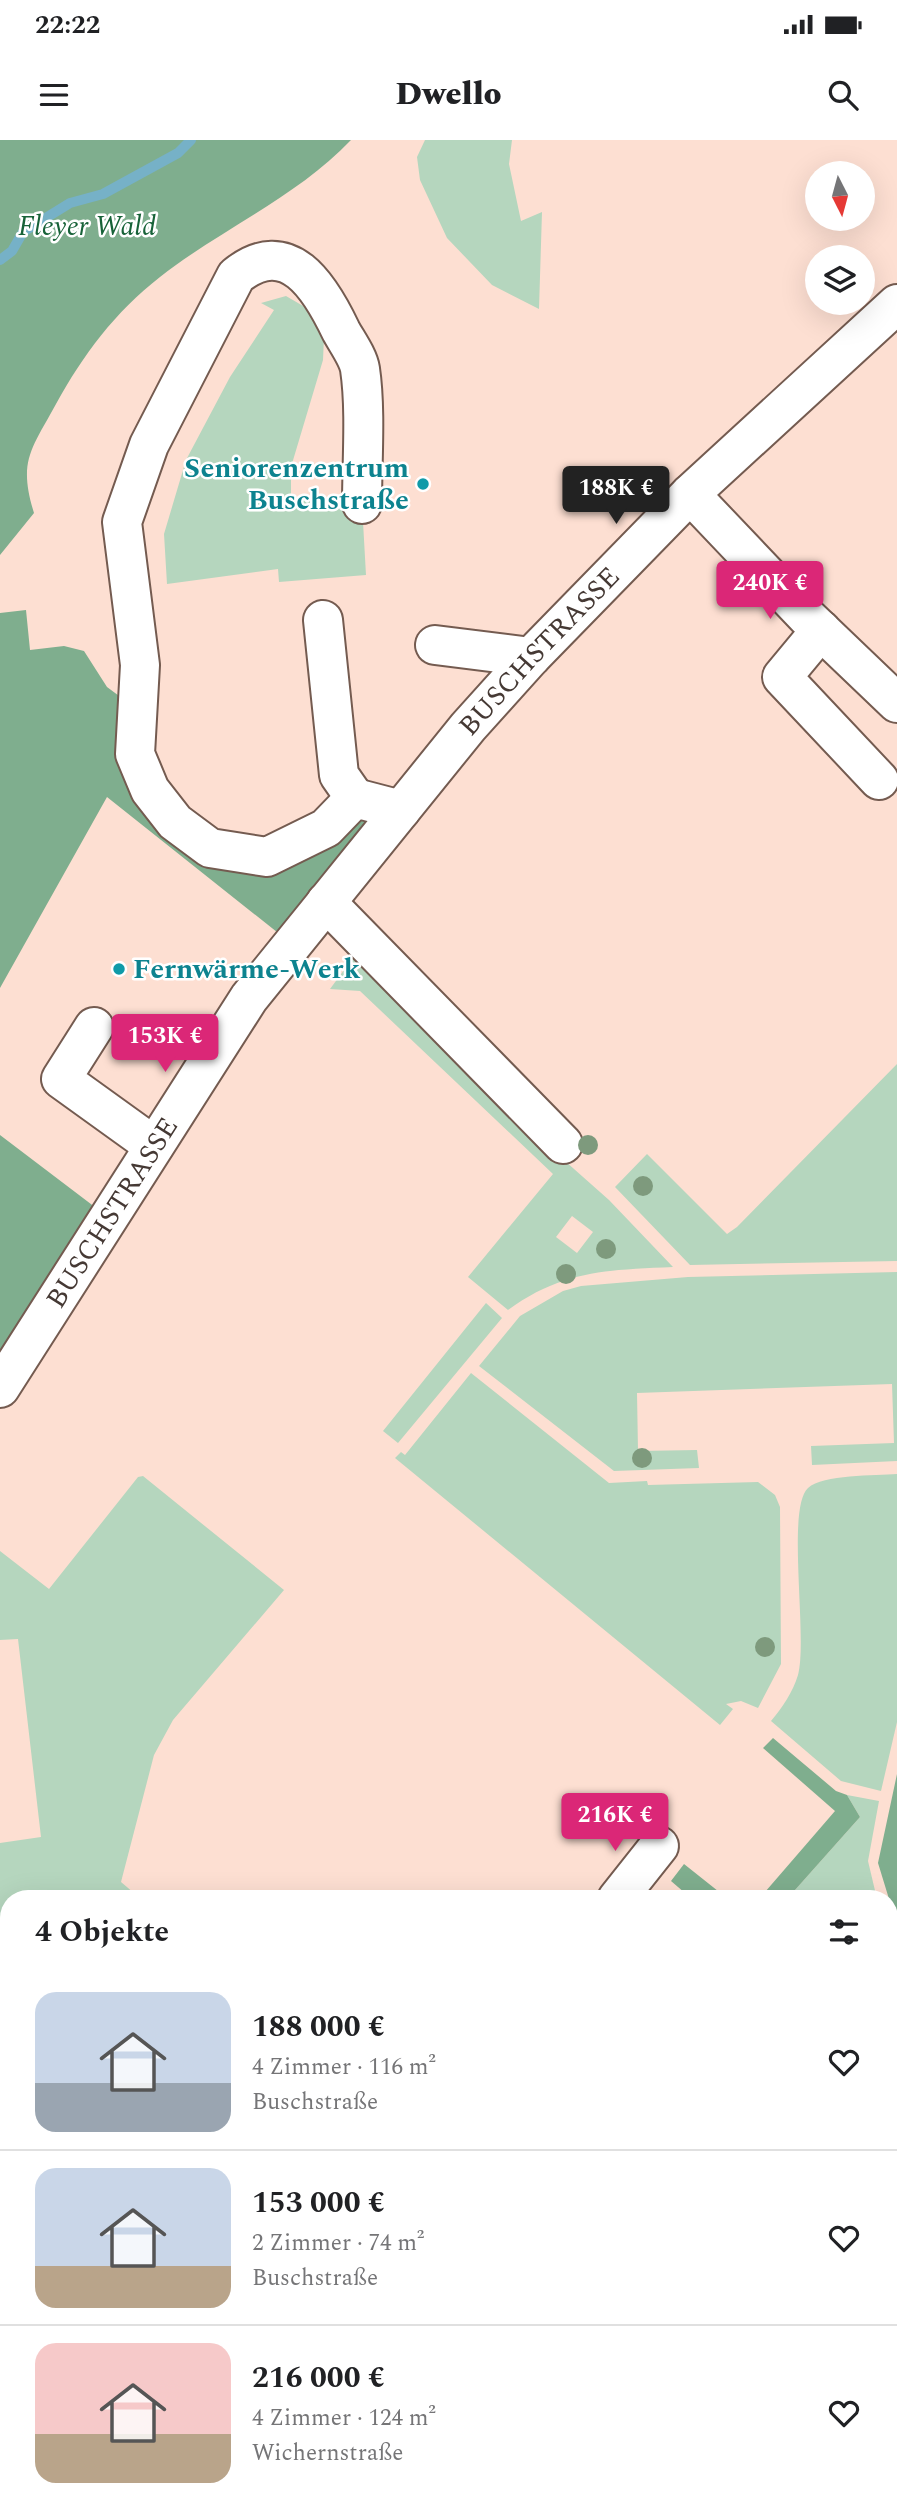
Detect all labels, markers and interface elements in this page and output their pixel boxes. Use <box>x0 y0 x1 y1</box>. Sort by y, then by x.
text: 22:22 <box>35 5 100 45</box>
text: Dwello <box>396 70 501 119</box>
icon: menu <box>35 76 73 114</box>
icon: search <box>824 76 862 114</box>
north arrow <box>805 161 875 231</box>
map controls <box>805 161 875 315</box>
park label: Fleyer Wald <box>18 205 156 248</box>
button: layers <box>805 245 875 315</box>
place label: Seniorenzentrum Buschstraße <box>184 447 409 522</box>
pin: 188K € <box>559 466 673 526</box>
text: 188K € <box>578 471 654 506</box>
marker: Seniorenzentrum Buschstraße <box>415 476 431 492</box>
street label: BUSCHSTRASSE <box>448 556 630 746</box>
pin: 240K € <box>713 561 827 621</box>
text: 240K € <box>732 566 808 601</box>
place label: Fernwärme-Werk <box>133 948 360 991</box>
marker: Fernwärme-Werk <box>111 961 127 977</box>
pin: 153K € <box>108 1014 222 1074</box>
text: 153K € <box>127 1019 203 1054</box>
street label: BUSCHSTRASSE <box>35 1109 189 1317</box>
pin: 216K € <box>558 1794 672 1853</box>
text: 216K € <box>577 1798 653 1833</box>
text: 4 Objekte <box>35 1909 169 1955</box>
icon: filters <box>825 1913 863 1951</box>
text: 188 000 € <box>252 2004 385 2050</box>
icon: home <box>91 2020 175 2104</box>
icon: heart <box>825 2043 863 2081</box>
text: 4 Zimmer · 116 m² <box>252 2050 436 2085</box>
text: Buschstraße <box>252 2085 378 2120</box>
text: 153 000 € <box>252 2180 385 2226</box>
icon: home <box>91 2196 175 2280</box>
icon: heart <box>825 2219 863 2257</box>
text: 2 Zimmer · 74 m² <box>252 2226 424 2261</box>
text: Buschstraße <box>252 2261 378 2296</box>
text: 216 000 € <box>252 2355 385 2401</box>
icon: home <box>91 2371 175 2455</box>
icon: heart <box>825 2394 863 2432</box>
text: 4 Zimmer · 124 m² <box>252 2401 436 2436</box>
text: Wichernstraße <box>252 2436 403 2471</box>

